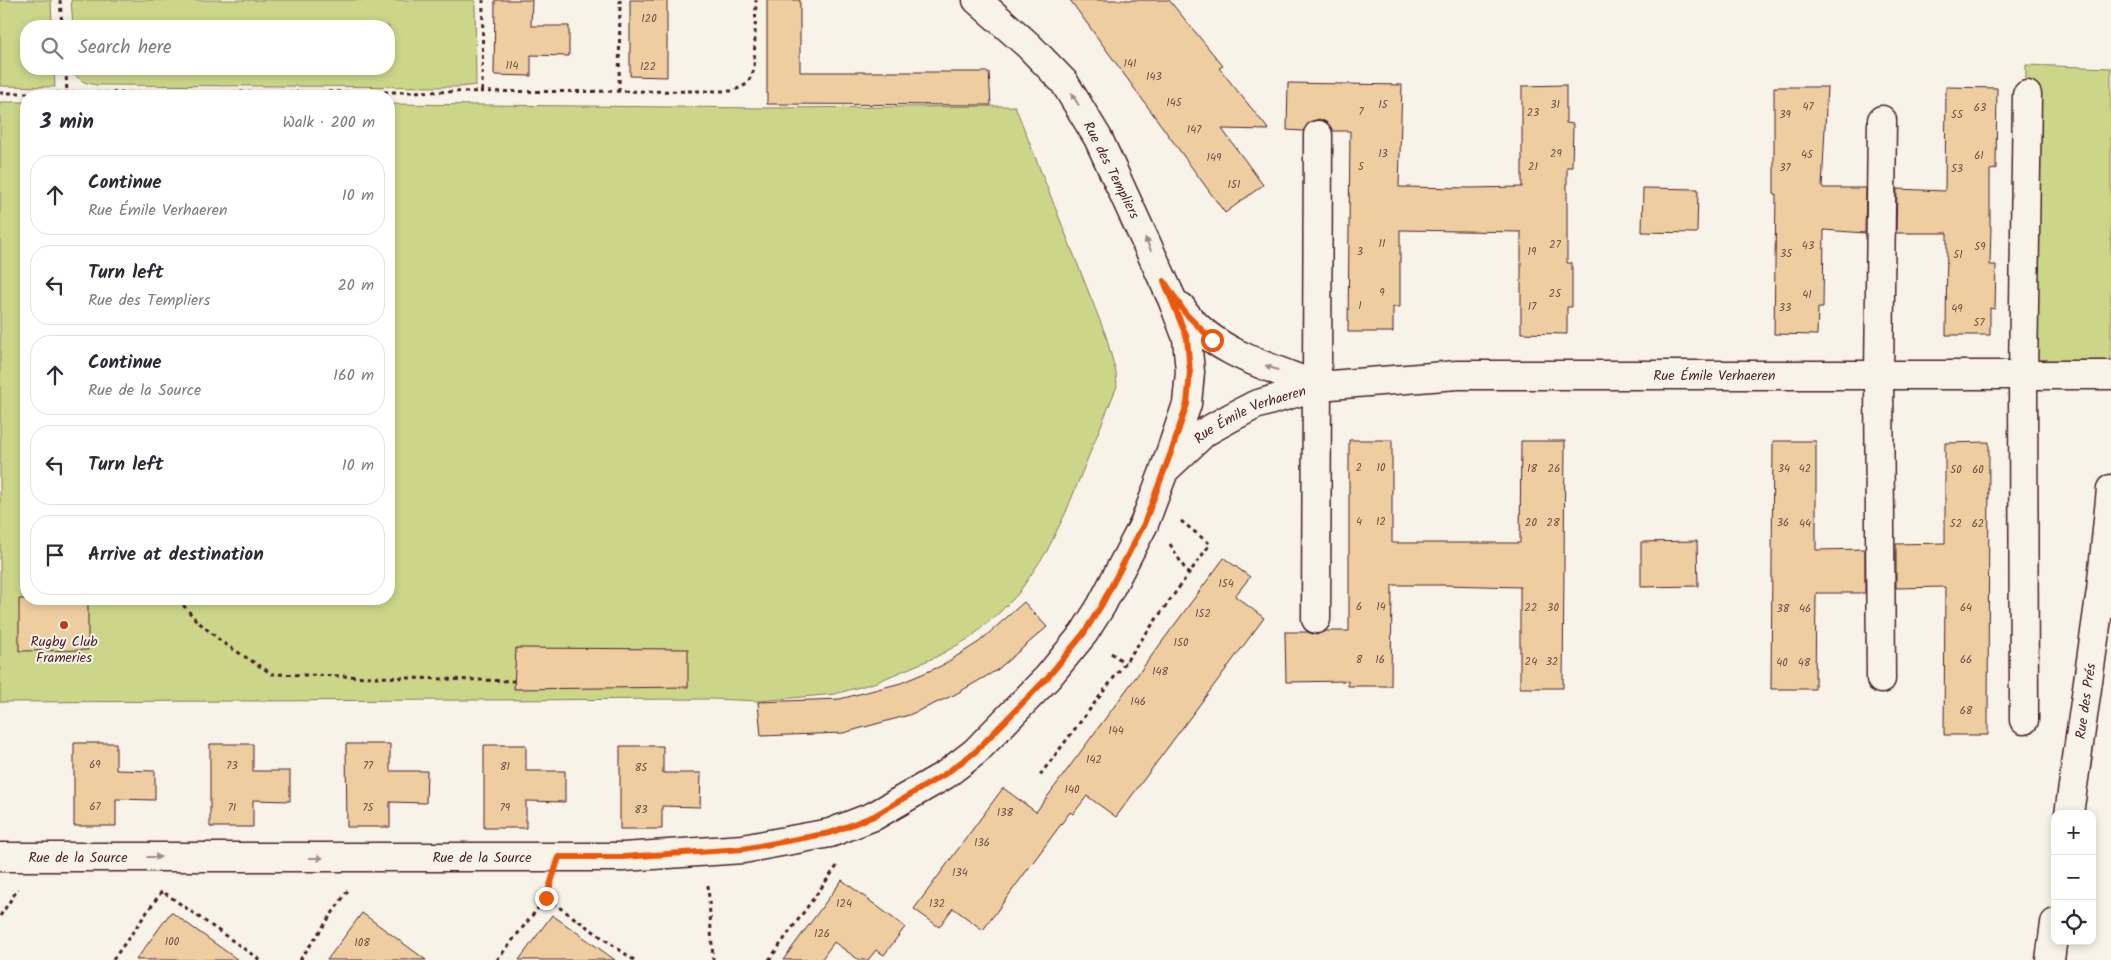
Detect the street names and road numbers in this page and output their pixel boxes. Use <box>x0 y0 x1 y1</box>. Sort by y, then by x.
street label: Rue des Templiers <box>1077 118 1145 223</box>
street label: Rue Émile Verhaeren <box>1653 365 1775 387</box>
street label: Rue Émile Verhaeren <box>1189 380 1309 449</box>
street label: Rue des Prés <box>2070 662 2102 741</box>
street label: Rue de la Source <box>28 847 128 869</box>
street label: Rue de la Source <box>432 847 532 869</box>

